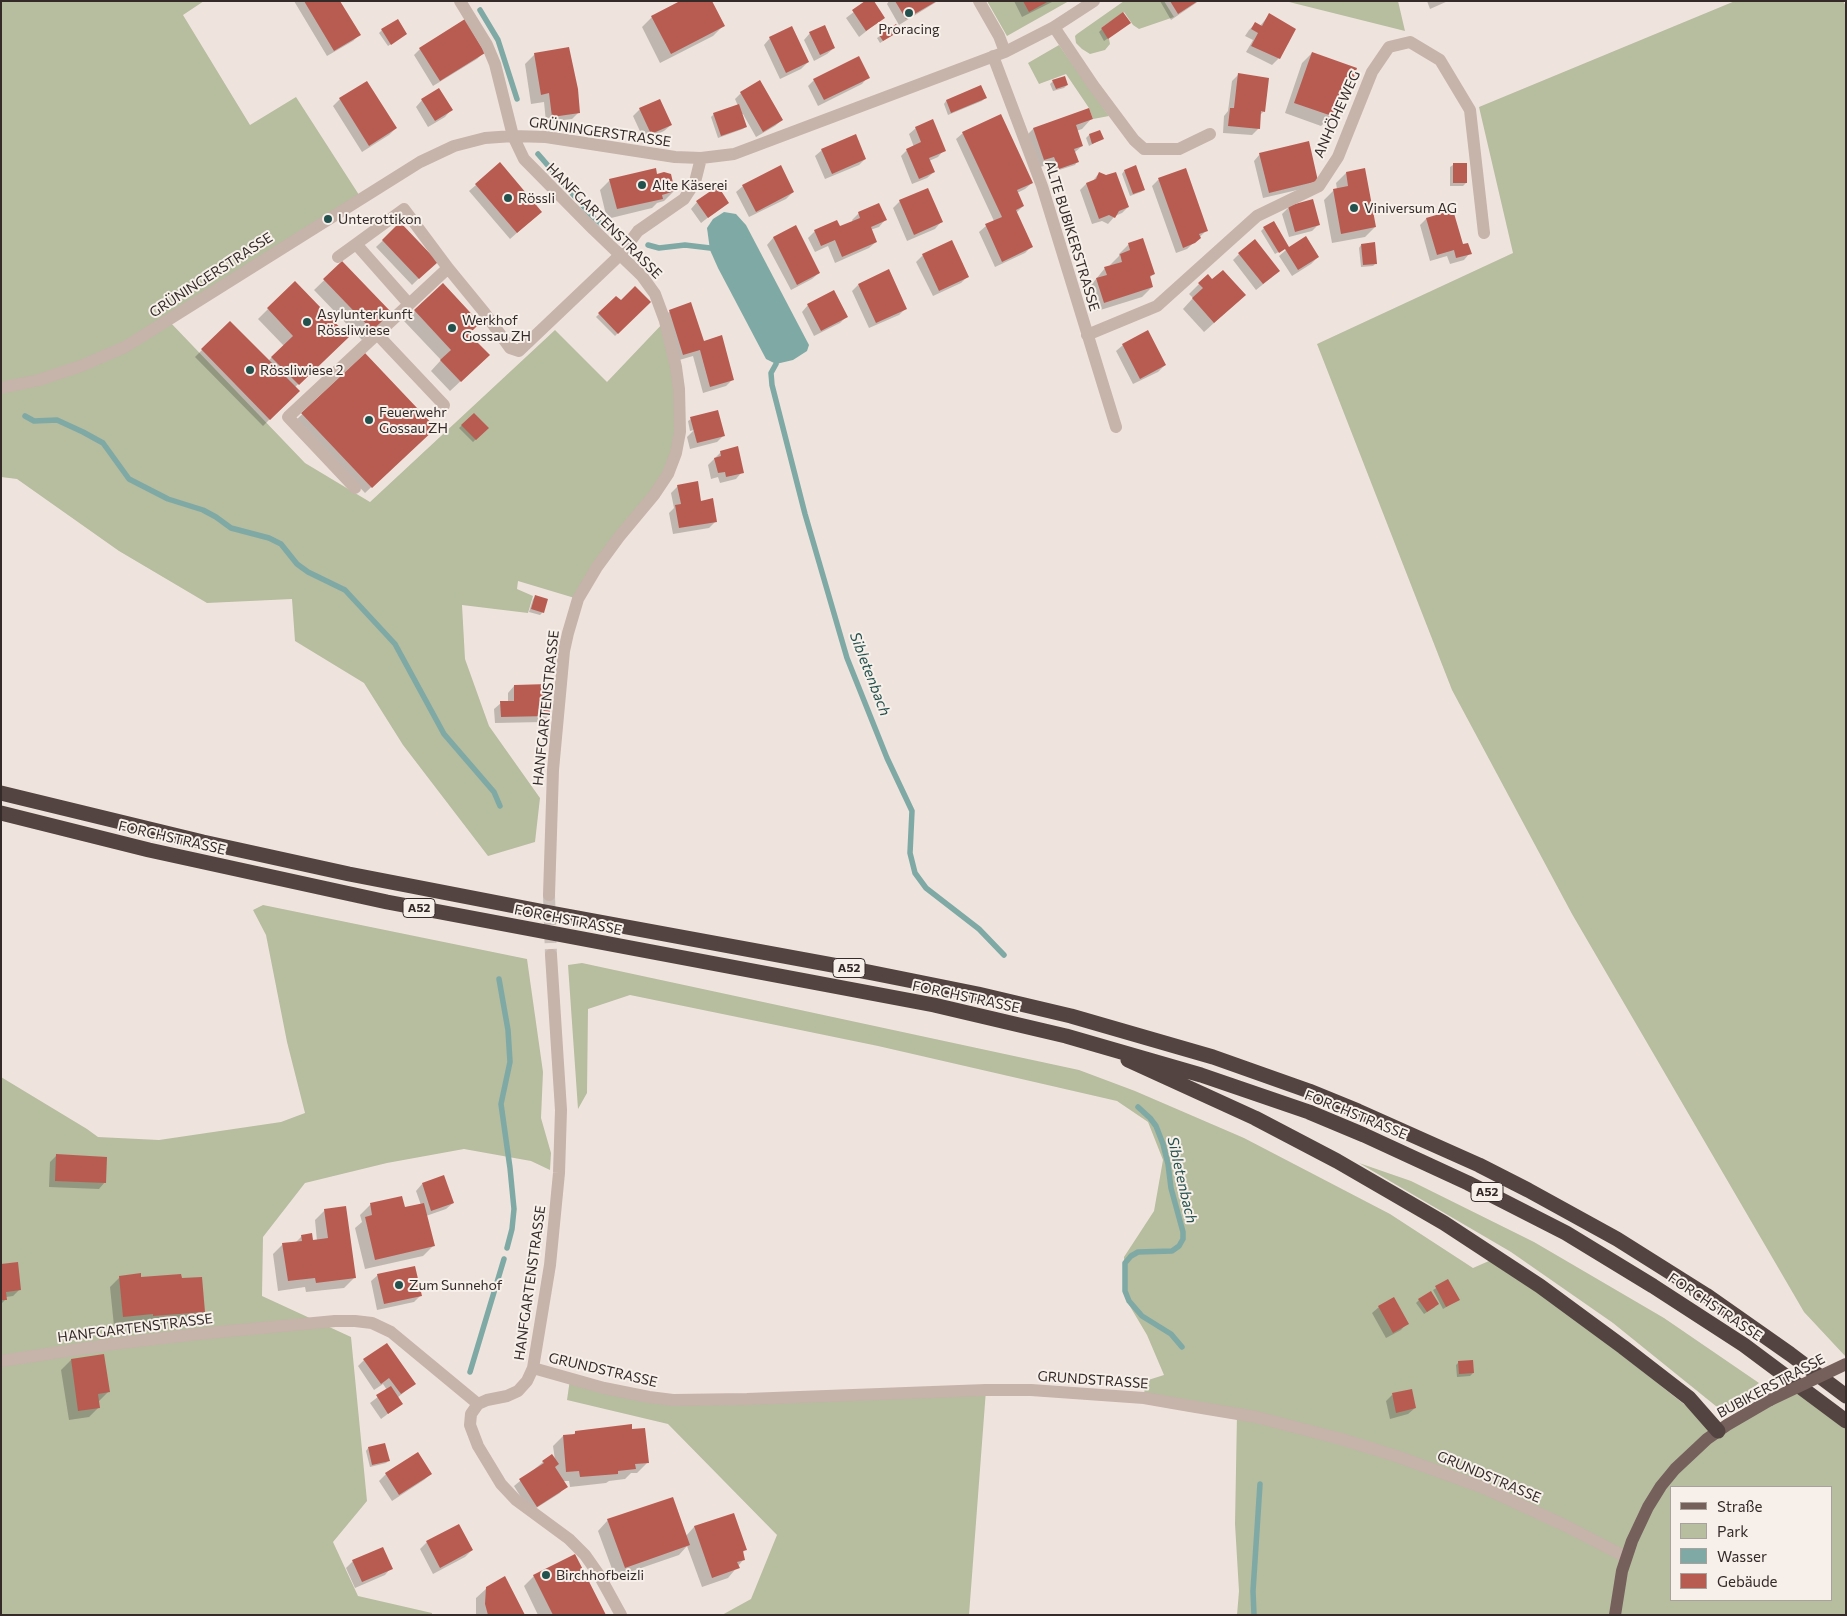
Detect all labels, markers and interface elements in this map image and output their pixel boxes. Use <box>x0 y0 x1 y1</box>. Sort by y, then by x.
marker: Proracing <box>903 7 915 19</box>
place label: Proracing <box>878 21 940 37</box>
street label: ANHÖHEWEG <box>1310 68 1364 160</box>
street label: GRÜNINGERSTRASSE <box>528 114 672 150</box>
street label: ALTE BUBIKERSTRASSE <box>1041 159 1103 313</box>
street label: HANFGARTENSTRASSE <box>543 160 665 282</box>
place label: Alte Käserei <box>652 177 728 193</box>
marker: Alte Käserei <box>636 179 648 191</box>
place label: Rössli <box>518 190 555 206</box>
marker: Rössli <box>502 192 514 204</box>
place label: Viniversum AG <box>1364 200 1457 216</box>
marker: Viniversum AG <box>1348 202 1360 214</box>
place label: Unterottikon <box>338 211 422 227</box>
marker: Unterottikon <box>322 213 334 225</box>
street label: GRÜNINGERSTRASSE <box>146 229 276 321</box>
place label: Asylunterkunft Rössliwiese <box>317 306 413 338</box>
place label: Werkhof Gossau ZH <box>462 312 531 344</box>
marker: Asylunterkunft Rössliwiese <box>301 316 313 328</box>
marker: Werkhof Gossau ZH <box>446 322 458 334</box>
place label: Rössliwiese 2 <box>260 362 343 378</box>
marker: Rössliwiese 2 <box>244 364 256 376</box>
place label: Feuerwehr Gossau ZH <box>379 404 448 437</box>
marker: Feuerwehr Gossau ZH <box>363 414 375 426</box>
street label: HANFGARTENSTRASSE <box>529 629 563 787</box>
water label: Sibletenbach <box>846 630 894 718</box>
street label: FORCHSTRASSE <box>117 818 227 858</box>
road number: A52 <box>403 898 435 918</box>
street label: FORCHSTRASSE <box>513 901 623 939</box>
road number: A52 <box>833 958 865 978</box>
street label: FORCHSTRASSE <box>911 977 1021 1017</box>
street label: FORCHSTRASSE <box>1302 1087 1410 1143</box>
water label: Sibletenbach <box>1163 1135 1201 1225</box>
road number: A52 <box>1471 1182 1503 1202</box>
street label: HANFGARTENSTRASSE <box>511 1204 549 1362</box>
street label: FORCHSTRASSE <box>1665 1269 1765 1345</box>
place label: Zum Sunnehof <box>409 1277 502 1293</box>
marker: Zum Sunnehof <box>393 1279 405 1291</box>
street label: HANFGARTENSTRASSE <box>56 1310 214 1346</box>
street label: GRUNDSTRASSE <box>547 1349 659 1391</box>
street label: BUBIKERSTRASSE <box>1714 1350 1828 1422</box>
street label: GRUNDSTRASSE <box>1037 1368 1149 1392</box>
street label: GRUNDSTRASSE <box>1435 1448 1543 1506</box>
legend <box>1670 1486 1832 1601</box>
text: Straße <box>1717 1497 1763 1515</box>
text: Park <box>1717 1522 1748 1540</box>
text: Wasser <box>1717 1547 1767 1565</box>
place label: Birchhofbeizli <box>556 1567 644 1583</box>
marker: Birchhofbeizli <box>540 1569 552 1581</box>
text: Gebäude <box>1717 1572 1778 1590</box>

